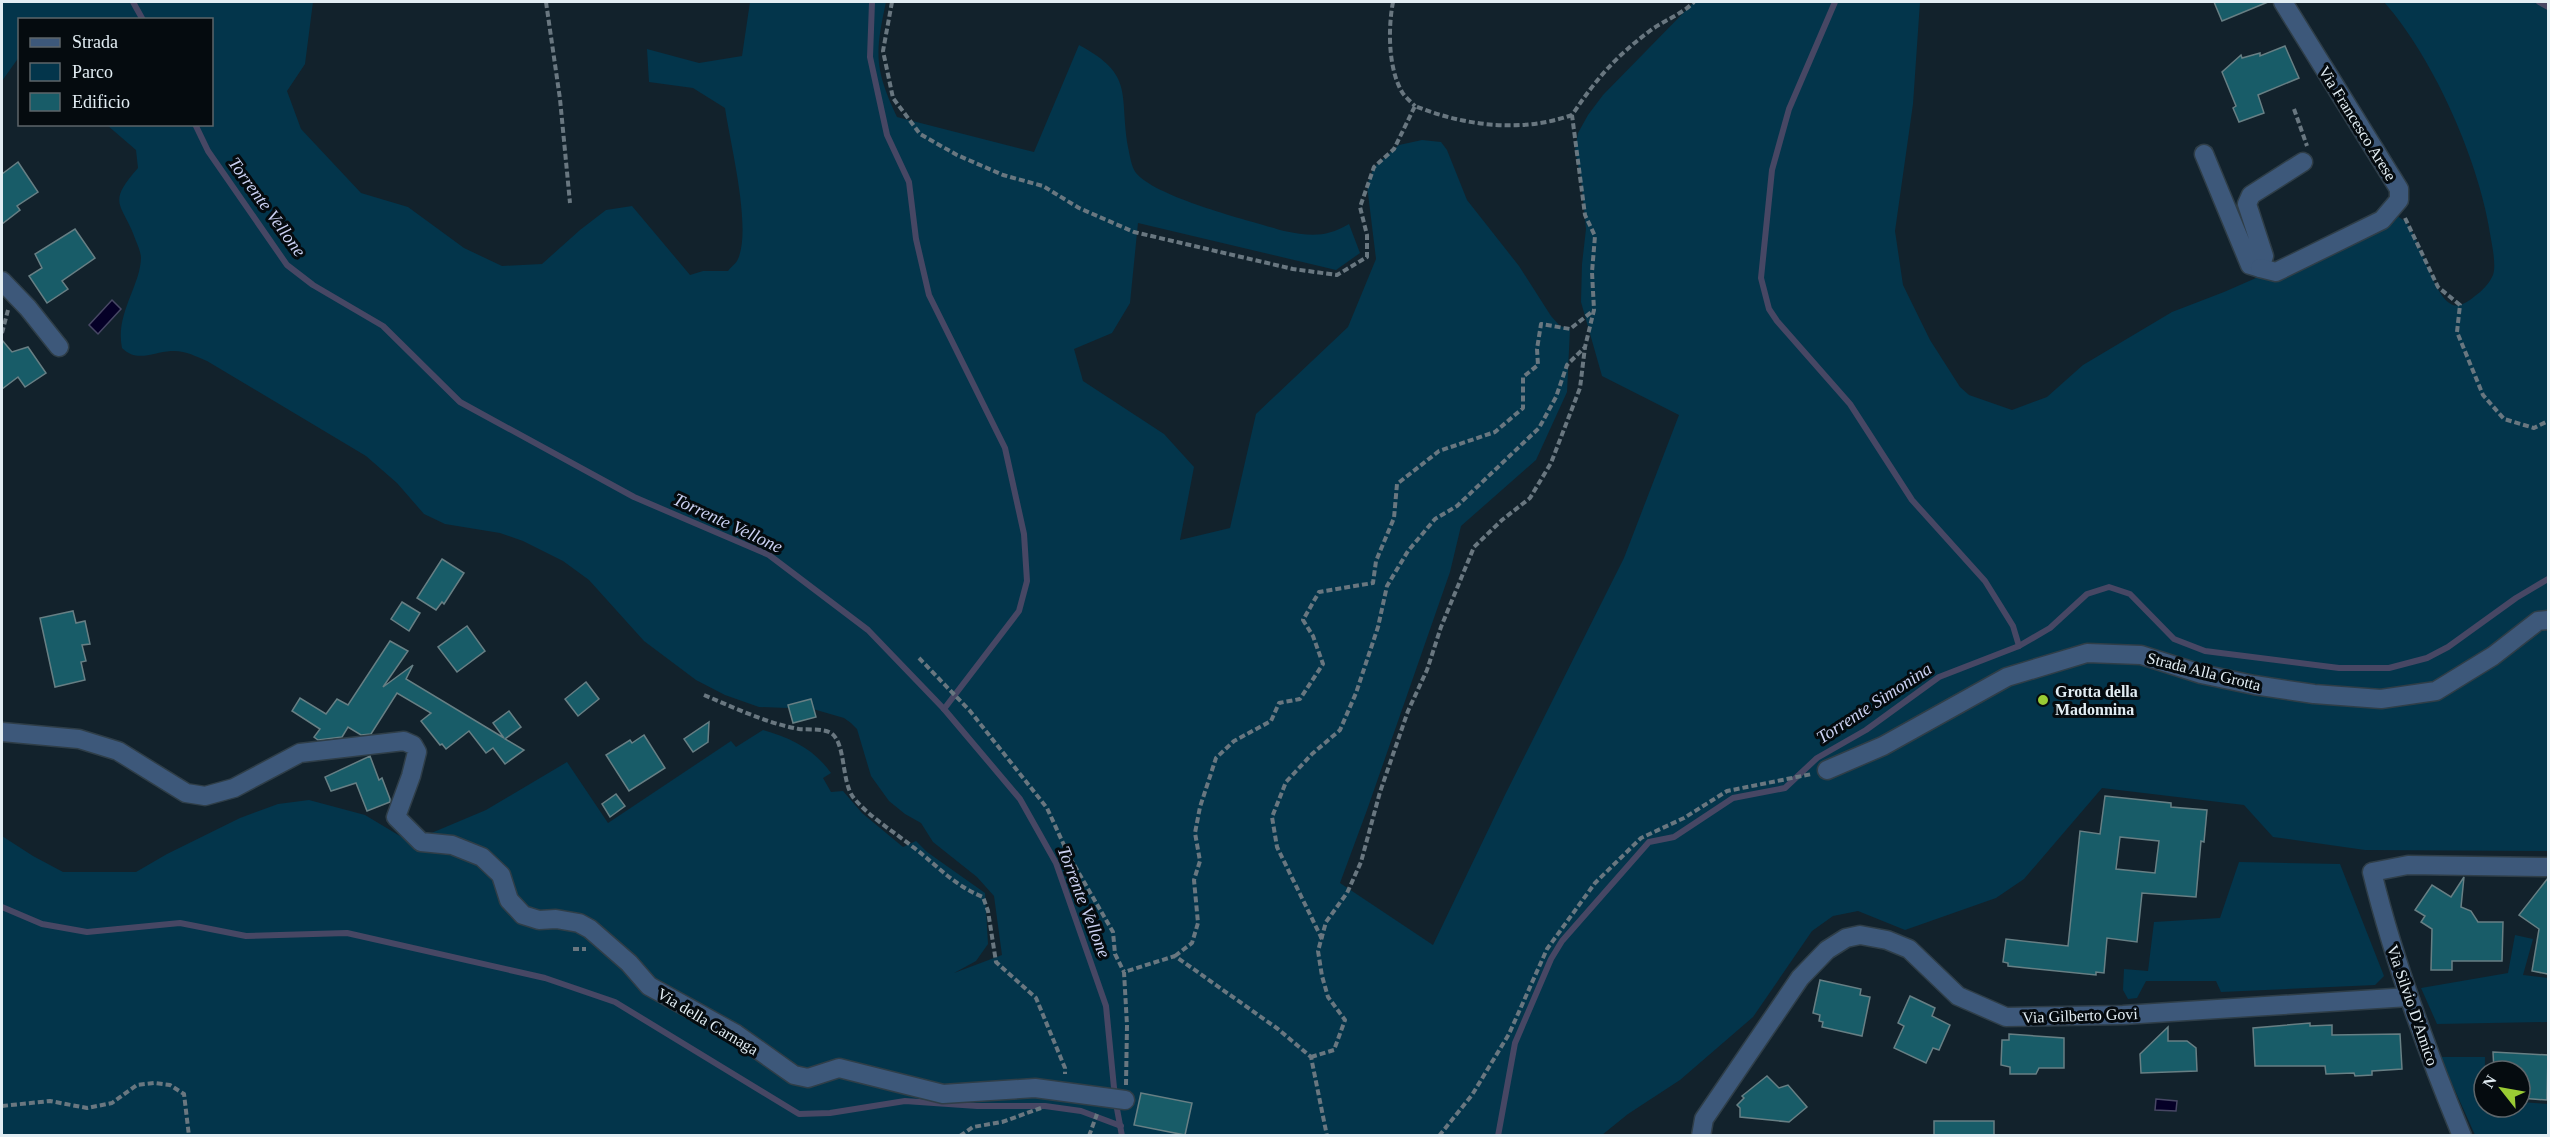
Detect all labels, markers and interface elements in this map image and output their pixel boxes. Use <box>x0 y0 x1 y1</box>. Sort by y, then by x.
legend <box>18 18 213 126</box>
text: Strada <box>72 32 118 52</box>
text: Parco <box>72 62 113 82</box>
street label: Via Francesco Arese <box>2316 63 2400 184</box>
text: Edificio <box>72 92 130 112</box>
water label: Torrente Vellone <box>224 153 310 261</box>
water label: Torrente Vellone <box>670 489 786 557</box>
street label: Strada Alla Grotta <box>2145 649 2262 694</box>
water label: Torrente Simonina <box>1813 658 1935 748</box>
place label: Grotta della Madonnina <box>2055 683 2138 718</box>
marker: Grotta della Madonnina <box>2036 693 2050 707</box>
water label: Torrente Vellone <box>1053 843 1115 961</box>
street label: Via Silvio D'Amico <box>2384 943 2441 1068</box>
street label: Via della Carnaga <box>654 985 761 1059</box>
street label: Via Gilberto Govi <box>2022 1005 2139 1026</box>
north arrow <box>2472 1059 2532 1119</box>
text: N <box>2479 1072 2500 1091</box>

